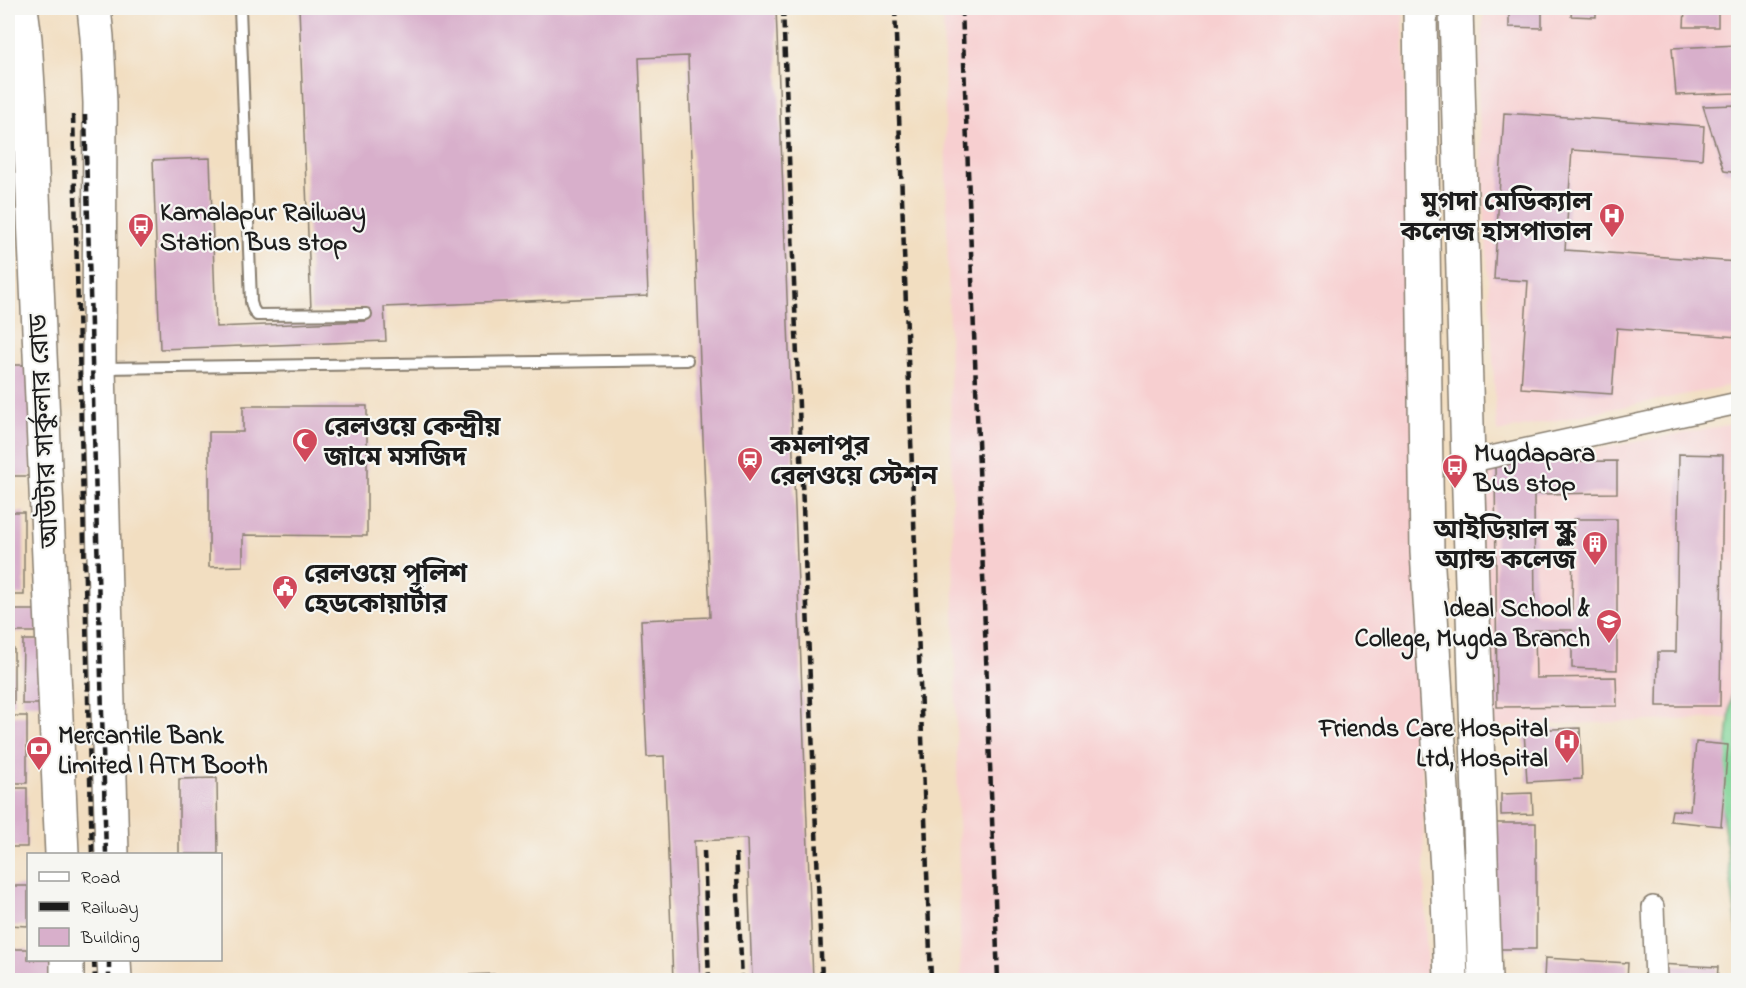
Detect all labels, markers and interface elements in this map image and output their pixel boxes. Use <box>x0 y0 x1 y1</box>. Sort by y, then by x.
place label: মুগদা মেডিক্যাল কলেজ হাসপাতাল <box>1399 185 1592 253</box>
place label: Kamalapur Railway Station Bus stop <box>160 195 366 263</box>
hospital icon: মুগদা মেডিক্যাল কলেজ হাসপাতাল <box>1597 201 1627 239</box>
bus stop icon: Kamalapur Railway Station Bus stop <box>126 211 156 249</box>
street label: আউটার সার্কুলার রোড <box>21 312 71 550</box>
place label: রেলওয়ে কেন্দ্রীয় জামে মসজিদ <box>323 410 502 478</box>
mosque icon: রেলওয়ে কেন্দ্রীয় জামে মসজিদ <box>290 426 320 464</box>
place label: কমলাপুর রেলওয়ে স্টেশন <box>769 429 938 497</box>
place label: Mugdapara Bus stop <box>1473 436 1595 504</box>
station icon: কমলাপুর রেলওয়ে স্টেশন <box>735 445 765 483</box>
bus stop icon: Mugdapara Bus stop <box>1440 452 1470 490</box>
place label: আইডিয়াল স্কুল অ্যান্ড কলেজ <box>1433 513 1577 581</box>
building icon: আইডিয়াল স্কুল অ্যান্ড কলেজ <box>1580 529 1610 567</box>
place label: রেলওয়ে পুলিশ হেডকোয়ার্টার <box>304 557 468 625</box>
public building icon: রেলওয়ে পুলিশ হেডকোয়ার্টার <box>270 573 300 611</box>
place label: Ideal School & College, Mugda Branch <box>1355 591 1590 660</box>
school or university icon: Ideal School & College, Mugda Branch <box>1594 607 1624 645</box>
place label: Friends Care Hospital Ltd, Hospital <box>1317 711 1548 779</box>
place label: Mercantile Bank Limited | ATM Booth <box>58 718 268 786</box>
hospital icon: Friends Care Hospital Ltd, Hospital <box>1552 727 1582 765</box>
bank icon: Mercantile Bank Limited | ATM Booth <box>24 734 54 772</box>
legend <box>27 853 222 961</box>
text: Road <box>81 866 120 892</box>
text: Railway <box>81 896 138 922</box>
text: Building <box>80 926 140 953</box>

